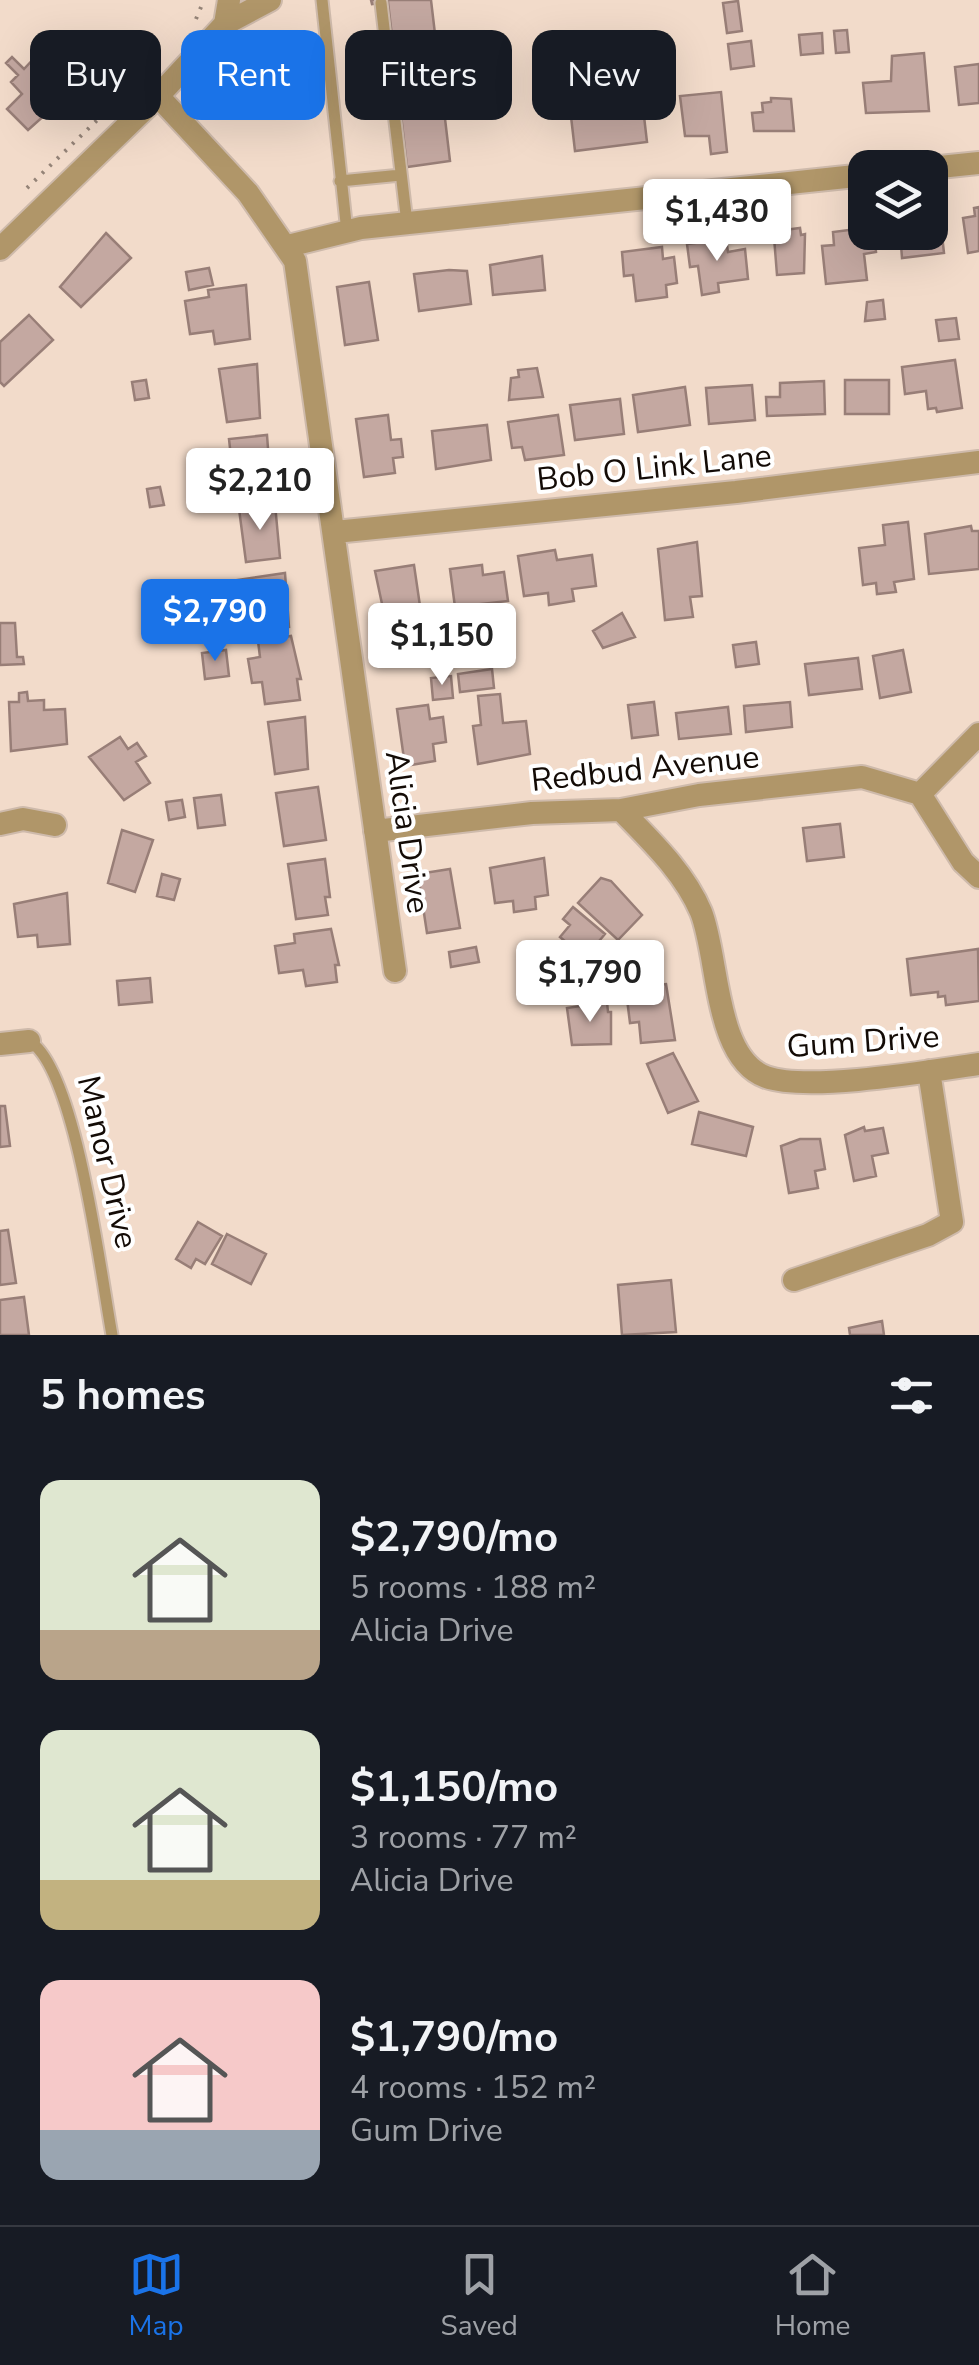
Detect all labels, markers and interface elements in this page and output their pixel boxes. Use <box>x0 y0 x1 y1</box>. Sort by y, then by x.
chip: Buy <box>30 30 161 120</box>
chip: Rent <box>181 30 325 120</box>
chip: Filters <box>345 30 512 120</box>
chip: New <box>532 30 676 120</box>
map controls <box>848 150 948 250</box>
button: layers <box>848 150 948 250</box>
pin: $1,430 <box>636 179 798 264</box>
text: $1,430 <box>665 190 769 233</box>
street label: Bob O Link Lane <box>535 434 774 501</box>
pin: $2,210 <box>179 448 341 533</box>
text: $2,210 <box>208 459 312 502</box>
pin: $2,790 <box>134 579 296 664</box>
text: $2,790 <box>163 590 267 633</box>
pin: $1,150 <box>361 603 523 688</box>
text: $1,150 <box>390 614 494 657</box>
street label: Redbud Avenue <box>529 735 761 802</box>
street label: Alicia Drive <box>375 748 440 916</box>
pin: $1,790 <box>509 940 671 1025</box>
text: $1,790 <box>538 951 642 994</box>
street label: Gum Drive <box>785 1015 941 1068</box>
street label: Manor Drive <box>67 1072 148 1253</box>
text: 5 homes <box>40 1367 205 1424</box>
icon: filters <box>884 1368 939 1423</box>
text: $2,790/mo <box>350 1509 558 1566</box>
icon: home <box>120 1520 240 1640</box>
text: 5 rooms · 188 m² <box>350 1566 596 1609</box>
text: Alicia Drive <box>350 1609 514 1652</box>
text: $1,150/mo <box>350 1759 558 1816</box>
icon: home <box>120 1770 240 1890</box>
text: 3 rooms · 77 m² <box>350 1816 577 1859</box>
text: Alicia Drive <box>350 1859 514 1902</box>
text: $1,790/mo <box>350 2009 558 2066</box>
icon: home <box>120 2020 240 2140</box>
text: 4 rooms · 152 m² <box>350 2066 596 2109</box>
text: Gum Drive <box>350 2109 503 2152</box>
tab: Map <box>128 2247 184 2345</box>
tab: Saved <box>440 2247 518 2345</box>
tab: Home <box>775 2247 851 2345</box>

